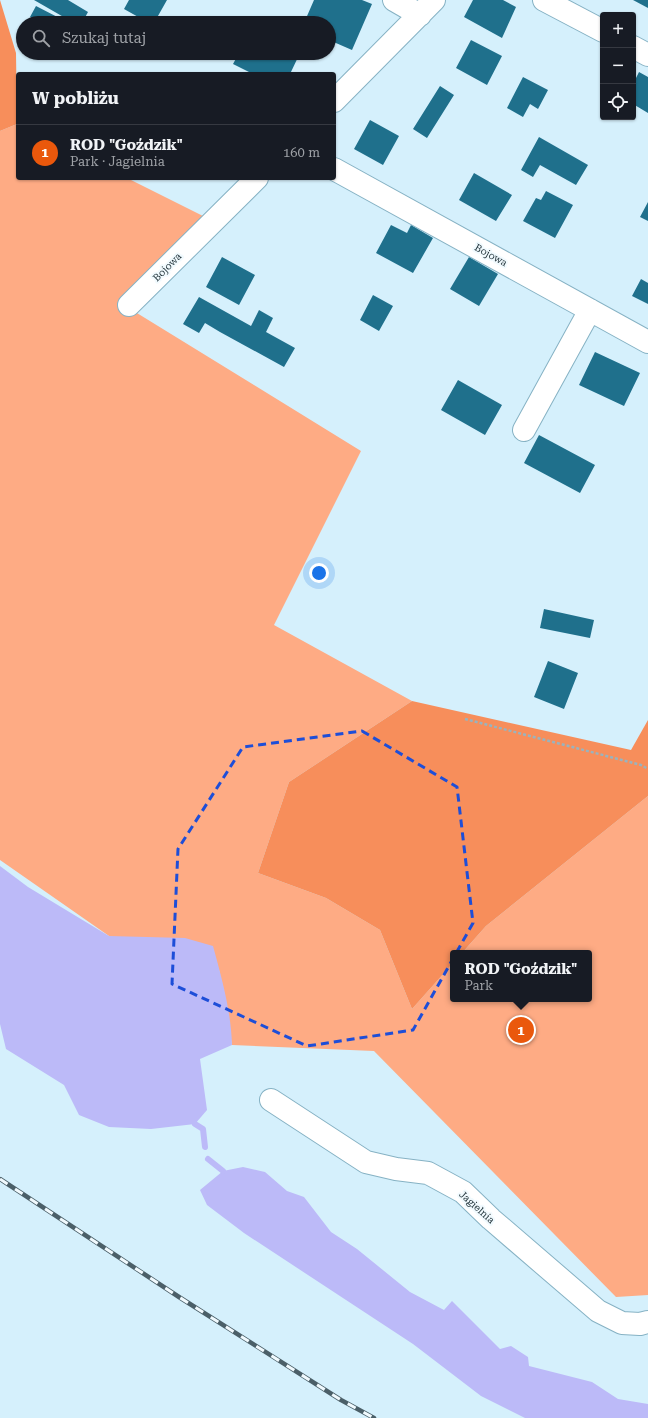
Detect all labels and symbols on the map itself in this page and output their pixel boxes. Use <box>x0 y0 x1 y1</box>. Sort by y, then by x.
street label: Bojowa <box>473 242 510 269</box>
street label: Bojowa <box>151 250 184 283</box>
your location <box>309 563 329 583</box>
pin: 1 <box>508 1015 534 1045</box>
street label: Jagielnia <box>457 1188 497 1226</box>

